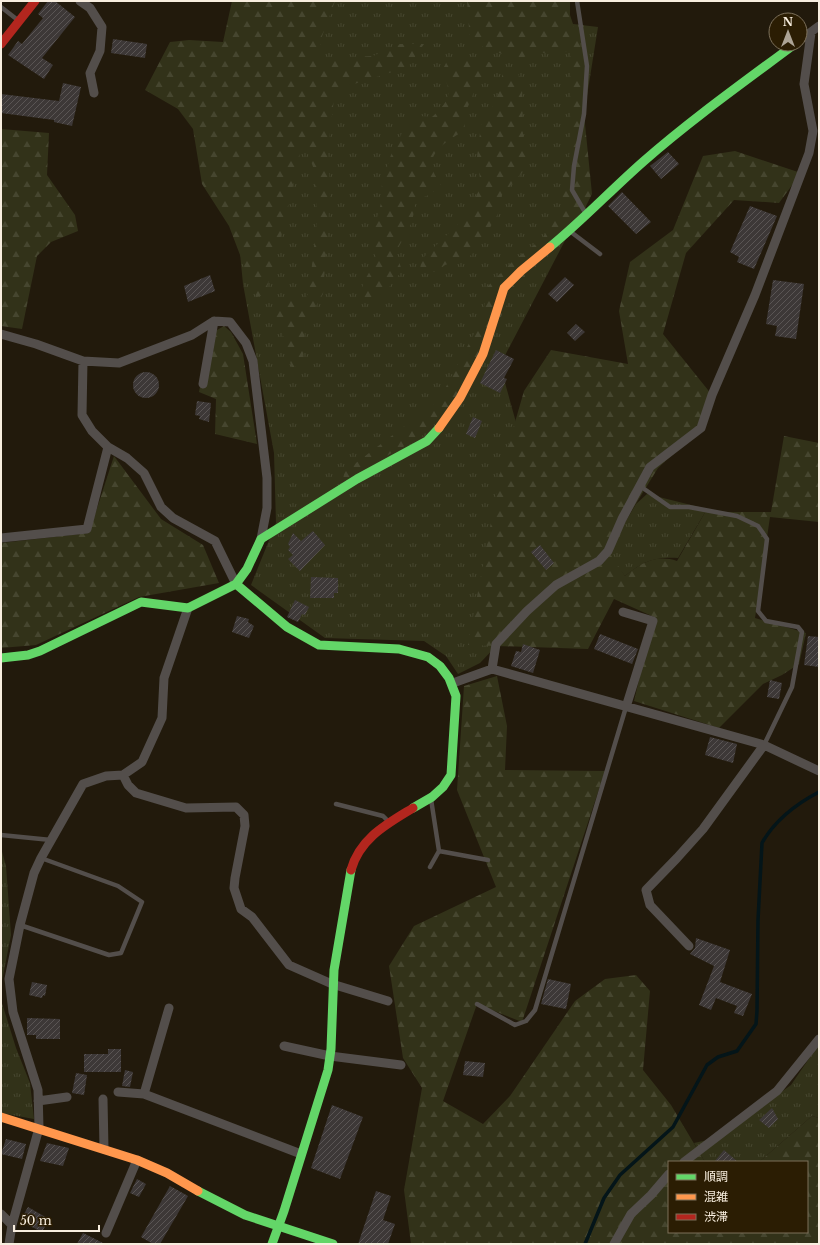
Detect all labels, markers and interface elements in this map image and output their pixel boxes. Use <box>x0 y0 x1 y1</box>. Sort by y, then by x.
north arrow <box>768 12 808 52</box>
text: N <box>783 15 794 29</box>
legend <box>668 1161 808 1233</box>
text: 順調 <box>704 1169 728 1184</box>
text: 混雑 <box>704 1189 728 1204</box>
scale bar <box>14 1207 99 1233</box>
text: 渋滞 <box>704 1209 728 1224</box>
text: 50 m <box>20 1213 52 1228</box>

